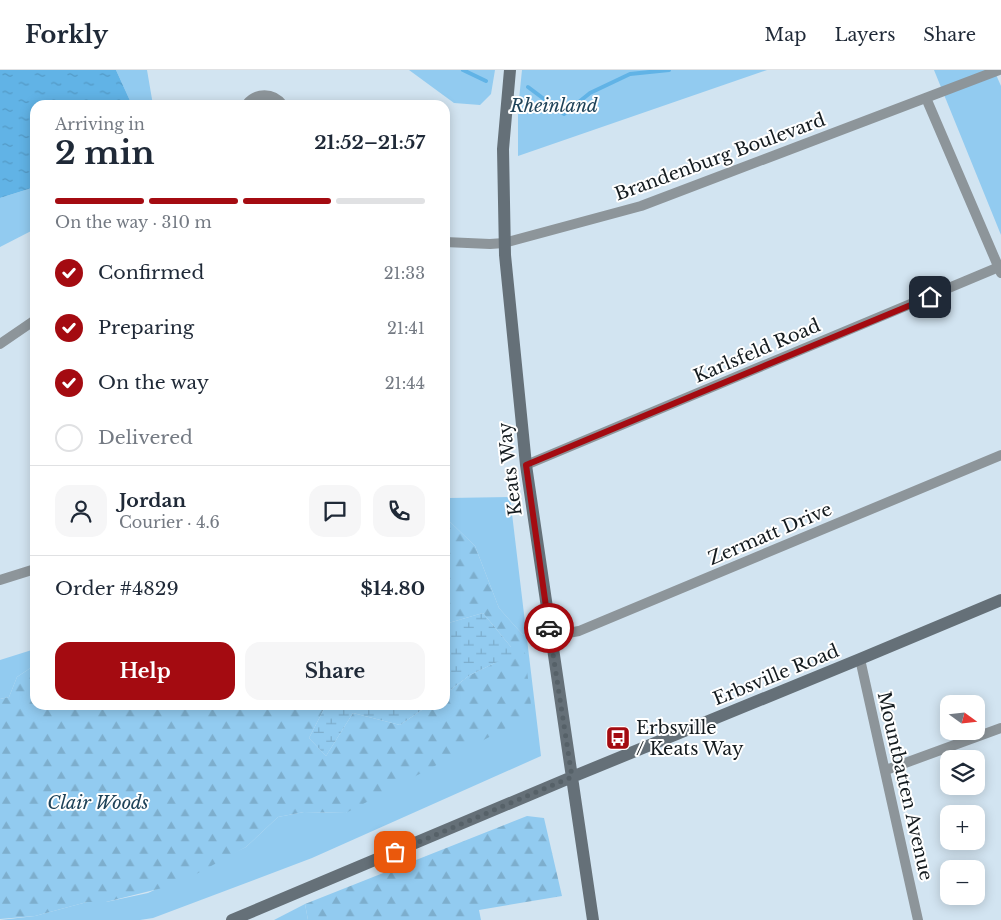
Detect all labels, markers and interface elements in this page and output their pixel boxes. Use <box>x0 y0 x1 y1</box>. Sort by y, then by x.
text: Forkly <box>25 20 108 49</box>
text: Map <box>765 24 806 46</box>
text: Layers <box>834 24 895 46</box>
text: Share <box>923 24 976 46</box>
park label: Rheinland <box>509 95 598 117</box>
street label: Brandenburg Boulevard <box>612 109 828 205</box>
text: Arriving in <box>55 114 145 134</box>
text: 21:52–21:57 <box>314 131 425 154</box>
text: 2 min <box>55 133 155 173</box>
text: On the way · 310 m <box>55 212 212 232</box>
icon: check <box>55 259 83 287</box>
text: Confirmed <box>98 261 204 284</box>
text: 21:33 <box>384 263 425 283</box>
pin <box>909 276 951 318</box>
icon: home <box>916 283 944 311</box>
icon: check <box>55 314 83 342</box>
street label: Karlsfeld Road <box>690 314 824 388</box>
text: Preparing <box>98 316 194 339</box>
text: 21:41 <box>387 318 425 338</box>
icon: check <box>55 369 83 397</box>
text: On the way <box>98 371 209 394</box>
text: 21:44 <box>385 373 425 393</box>
street label: Keats Way <box>493 421 527 517</box>
text: Delivered <box>98 426 193 449</box>
button: person <box>55 485 107 537</box>
button: chat <box>309 485 361 537</box>
button: phone <box>373 485 425 537</box>
text: Jordan <box>119 489 186 512</box>
street label: Zermatt Drive <box>705 498 835 570</box>
text: Courier · 4.6 <box>119 512 220 532</box>
text: Order #4829 <box>55 577 179 600</box>
text: $14.80 <box>361 577 425 600</box>
courier <box>524 603 574 653</box>
icon: car <box>535 614 563 642</box>
street label: Erbsville Road <box>710 640 842 710</box>
button: Help <box>55 642 235 700</box>
button: Share <box>245 642 425 700</box>
street label: Mountbatten Avenue <box>873 689 937 883</box>
north arrow <box>940 695 985 740</box>
map controls <box>940 695 985 905</box>
place label: Erbsville / Keats Way <box>636 717 744 760</box>
bus stop icon: Erbsville / Keats Way <box>605 725 631 751</box>
button: layers <box>940 750 985 795</box>
park label: Clair Woods <box>47 792 149 814</box>
button: + <box>940 805 985 850</box>
pin <box>374 831 416 873</box>
icon: bag <box>381 838 409 866</box>
button: − <box>940 860 985 905</box>

